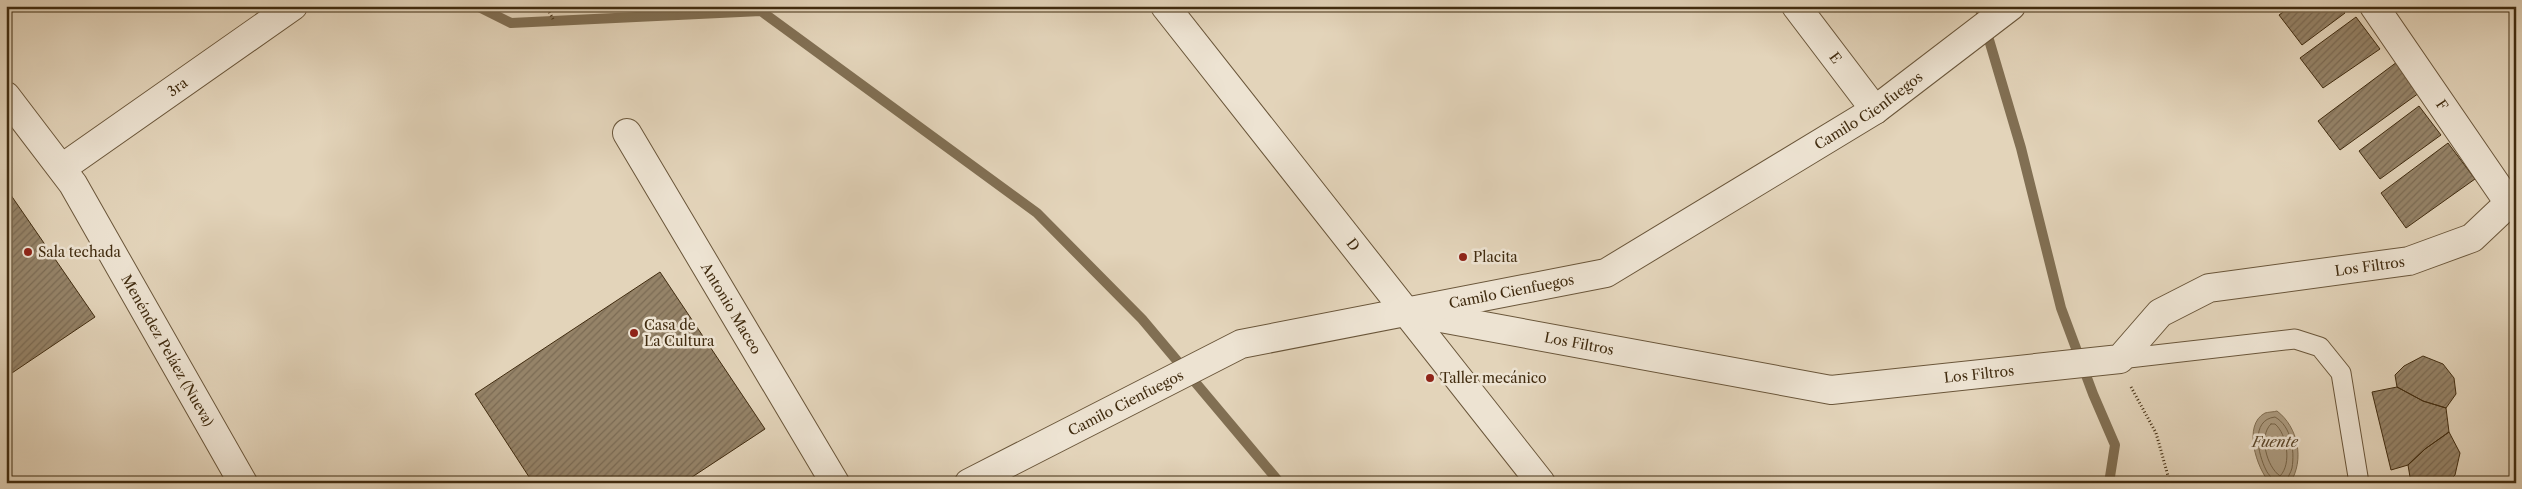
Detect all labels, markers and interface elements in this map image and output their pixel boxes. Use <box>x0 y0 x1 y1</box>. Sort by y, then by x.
street label: E <box>1825 48 1845 67</box>
street label: Camilo Cienfuegos <box>1811 68 1926 154</box>
street label: 3ra <box>164 73 192 100</box>
street label: F <box>2432 96 2452 114</box>
street label: D <box>1343 235 1364 255</box>
place label: Sala techada <box>38 243 122 261</box>
marker: Sala techada <box>22 246 34 258</box>
place label: Placita <box>1473 248 1518 266</box>
marker: Placita <box>1457 251 1469 263</box>
street label: Los Filtros <box>2334 253 2406 280</box>
street label: Antonio Maceo <box>697 259 765 357</box>
street label: Camilo Cienfuegos <box>1447 270 1576 312</box>
street label: Menéndez Peláez (Nueva) <box>117 271 218 430</box>
place label: Casa de La Cultura <box>644 316 715 350</box>
marker: Casa de La Cultura <box>628 327 640 339</box>
street label: Los Filtros <box>1543 328 1615 359</box>
street label: Los Filtros <box>1943 361 2015 387</box>
street label: Camilo Cienfuegos <box>1065 366 1186 440</box>
place label: Taller mecánico <box>1440 369 1547 387</box>
marker: Taller mecánico <box>1424 372 1436 384</box>
water label: Fuente <box>2251 432 2299 451</box>

